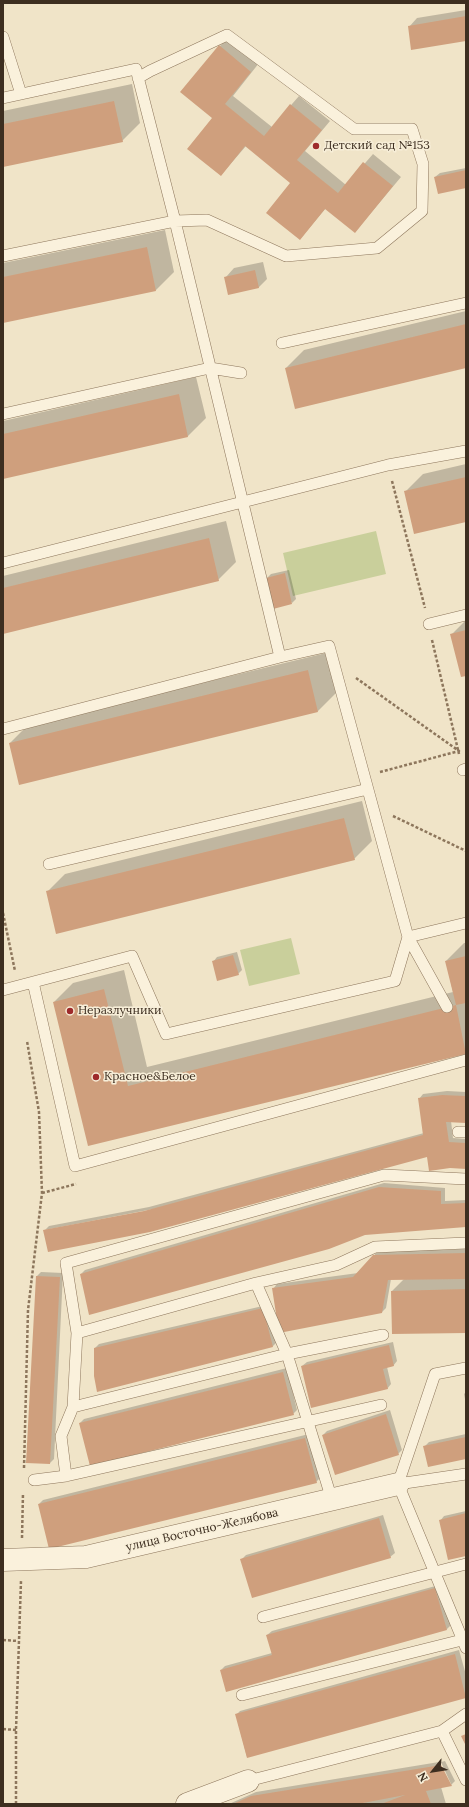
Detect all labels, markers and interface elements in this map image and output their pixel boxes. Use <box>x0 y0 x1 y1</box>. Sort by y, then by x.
place label: Детский сад №153 <box>324 139 430 153</box>
marker: Детский сад №153 <box>311 141 321 151</box>
place label: Неразлучники <box>78 1004 161 1018</box>
marker: Неразлучники <box>65 1006 75 1016</box>
place label: Красное&Белое <box>104 1070 196 1084</box>
marker: Красное&Белое <box>91 1072 101 1082</box>
street label: улица Восточно-Желябова <box>124 1505 280 1555</box>
north arrow <box>413 1751 453 1791</box>
text: N <box>414 1770 431 1784</box>

